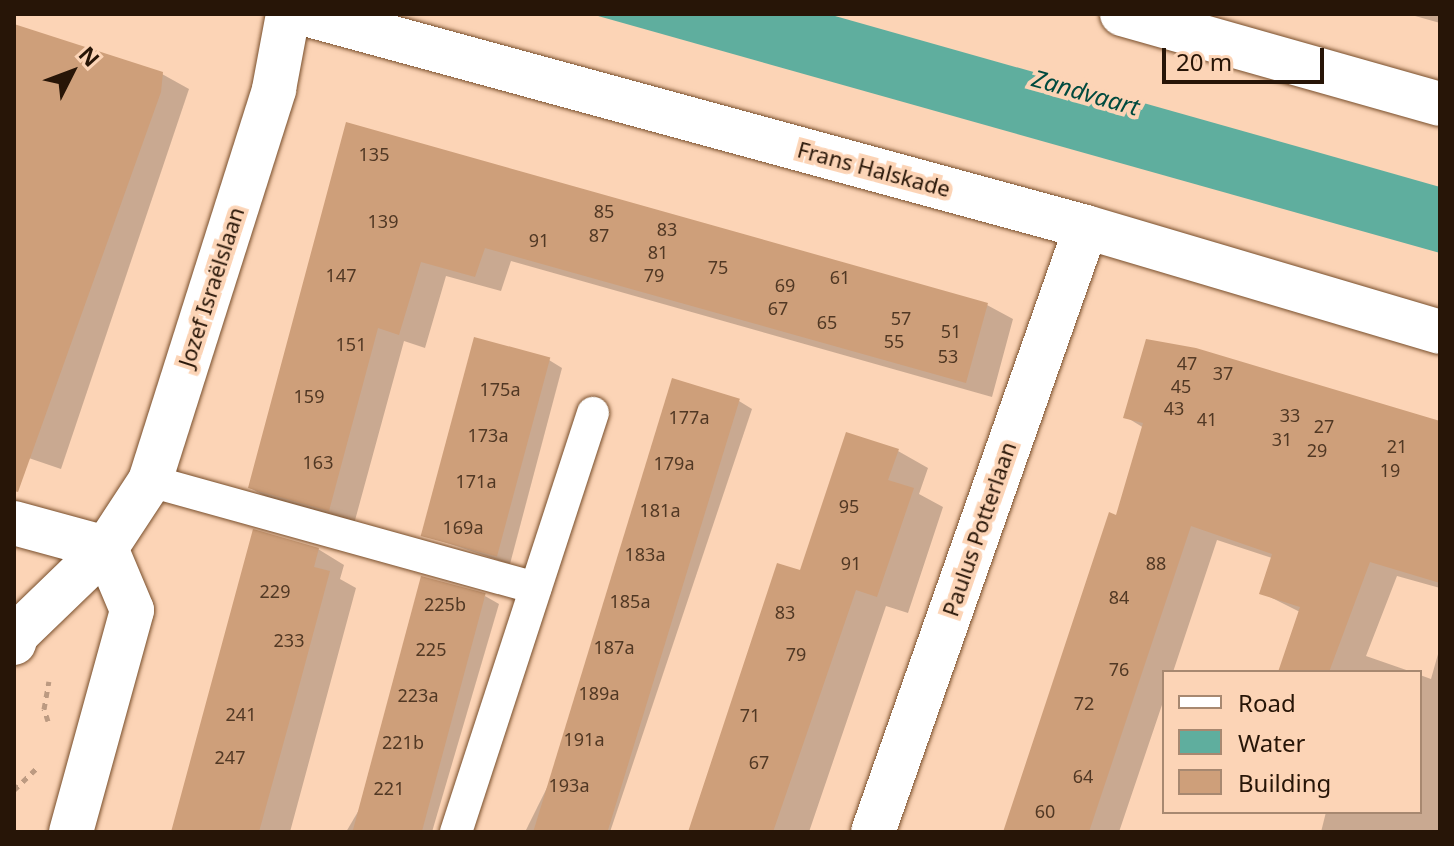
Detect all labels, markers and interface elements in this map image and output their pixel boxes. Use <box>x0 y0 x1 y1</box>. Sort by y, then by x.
north arrow <box>32 32 112 112</box>
scale bar <box>1166 32 1328 82</box>
text: N <box>73 39 107 73</box>
text: 20 m <box>1176 45 1232 78</box>
water label: Zandvaart <box>1029 63 1143 121</box>
street label: Frans Halskade <box>795 136 953 202</box>
house number: 135 <box>359 143 389 165</box>
house number: 85 <box>594 200 614 222</box>
street label: Jozef Israëlslaan <box>173 204 249 370</box>
house number: 139 <box>368 210 398 232</box>
house number: 83 <box>657 218 677 240</box>
house number: 87 <box>589 224 609 246</box>
house number: 91 <box>529 229 549 251</box>
house number: 81 <box>648 241 668 263</box>
house number: 75 <box>708 256 728 278</box>
house number: 147 <box>326 264 356 286</box>
house number: 79 <box>644 264 664 286</box>
house number: 61 <box>830 266 850 288</box>
house number: 69 <box>775 274 795 296</box>
house number: 67 <box>768 297 788 319</box>
house number: 57 <box>891 307 911 329</box>
house number: 65 <box>817 311 837 333</box>
house number: 51 <box>941 320 961 342</box>
house number: 55 <box>884 330 904 352</box>
house number: 151 <box>336 333 366 355</box>
house number: 53 <box>938 345 958 367</box>
house number: 47 <box>1177 352 1197 374</box>
house number: 37 <box>1213 362 1233 384</box>
house number: 45 <box>1171 375 1191 397</box>
house number: 175a <box>480 378 520 400</box>
house number: 159 <box>294 385 324 407</box>
house number: 43 <box>1164 397 1184 419</box>
house number: 33 <box>1280 404 1300 426</box>
house number: 177a <box>669 406 709 428</box>
house number: 41 <box>1197 408 1217 430</box>
house number: 27 <box>1314 415 1334 437</box>
house number: 173a <box>468 424 508 446</box>
house number: 31 <box>1272 428 1292 450</box>
house number: 21 <box>1387 435 1407 457</box>
street label: Paulus Potterlaan <box>937 438 1021 620</box>
house number: 29 <box>1307 439 1327 461</box>
house number: 163 <box>303 451 333 473</box>
house number: 179a <box>654 452 694 474</box>
house number: 19 <box>1380 459 1400 481</box>
house number: 171a <box>456 470 496 492</box>
house number: 95 <box>839 495 859 517</box>
house number: 181a <box>640 499 680 521</box>
house number: 169a <box>443 516 483 538</box>
house number: 183a <box>625 543 665 565</box>
house number: 91 <box>841 552 861 574</box>
house number: 88 <box>1146 552 1166 574</box>
house number: 229 <box>260 580 290 602</box>
house number: 84 <box>1109 586 1129 608</box>
house number: 185a <box>610 590 650 612</box>
house number: 225b <box>424 593 466 615</box>
house number: 83 <box>775 601 795 623</box>
house number: 233 <box>274 629 304 651</box>
house number: 187a <box>594 636 634 658</box>
house number: 225 <box>416 638 446 660</box>
house number: 79 <box>786 643 806 665</box>
house number: 76 <box>1109 658 1129 680</box>
legend <box>1162 670 1422 814</box>
house number: 189a <box>579 682 619 704</box>
house number: 223a <box>398 684 438 706</box>
text: Road <box>1238 686 1296 719</box>
house number: 72 <box>1074 692 1094 714</box>
house number: 241 <box>226 703 256 725</box>
house number: 71 <box>740 704 760 726</box>
text: Water <box>1238 726 1305 759</box>
house number: 191a <box>564 728 604 750</box>
house number: 221b <box>382 731 424 753</box>
house number: 247 <box>215 746 245 768</box>
house number: 67 <box>749 751 769 773</box>
house number: 64 <box>1073 765 1093 787</box>
text: Building <box>1238 766 1331 799</box>
house number: 193a <box>549 774 589 796</box>
house number: 221 <box>374 777 404 799</box>
house number: 60 <box>1035 800 1055 822</box>

